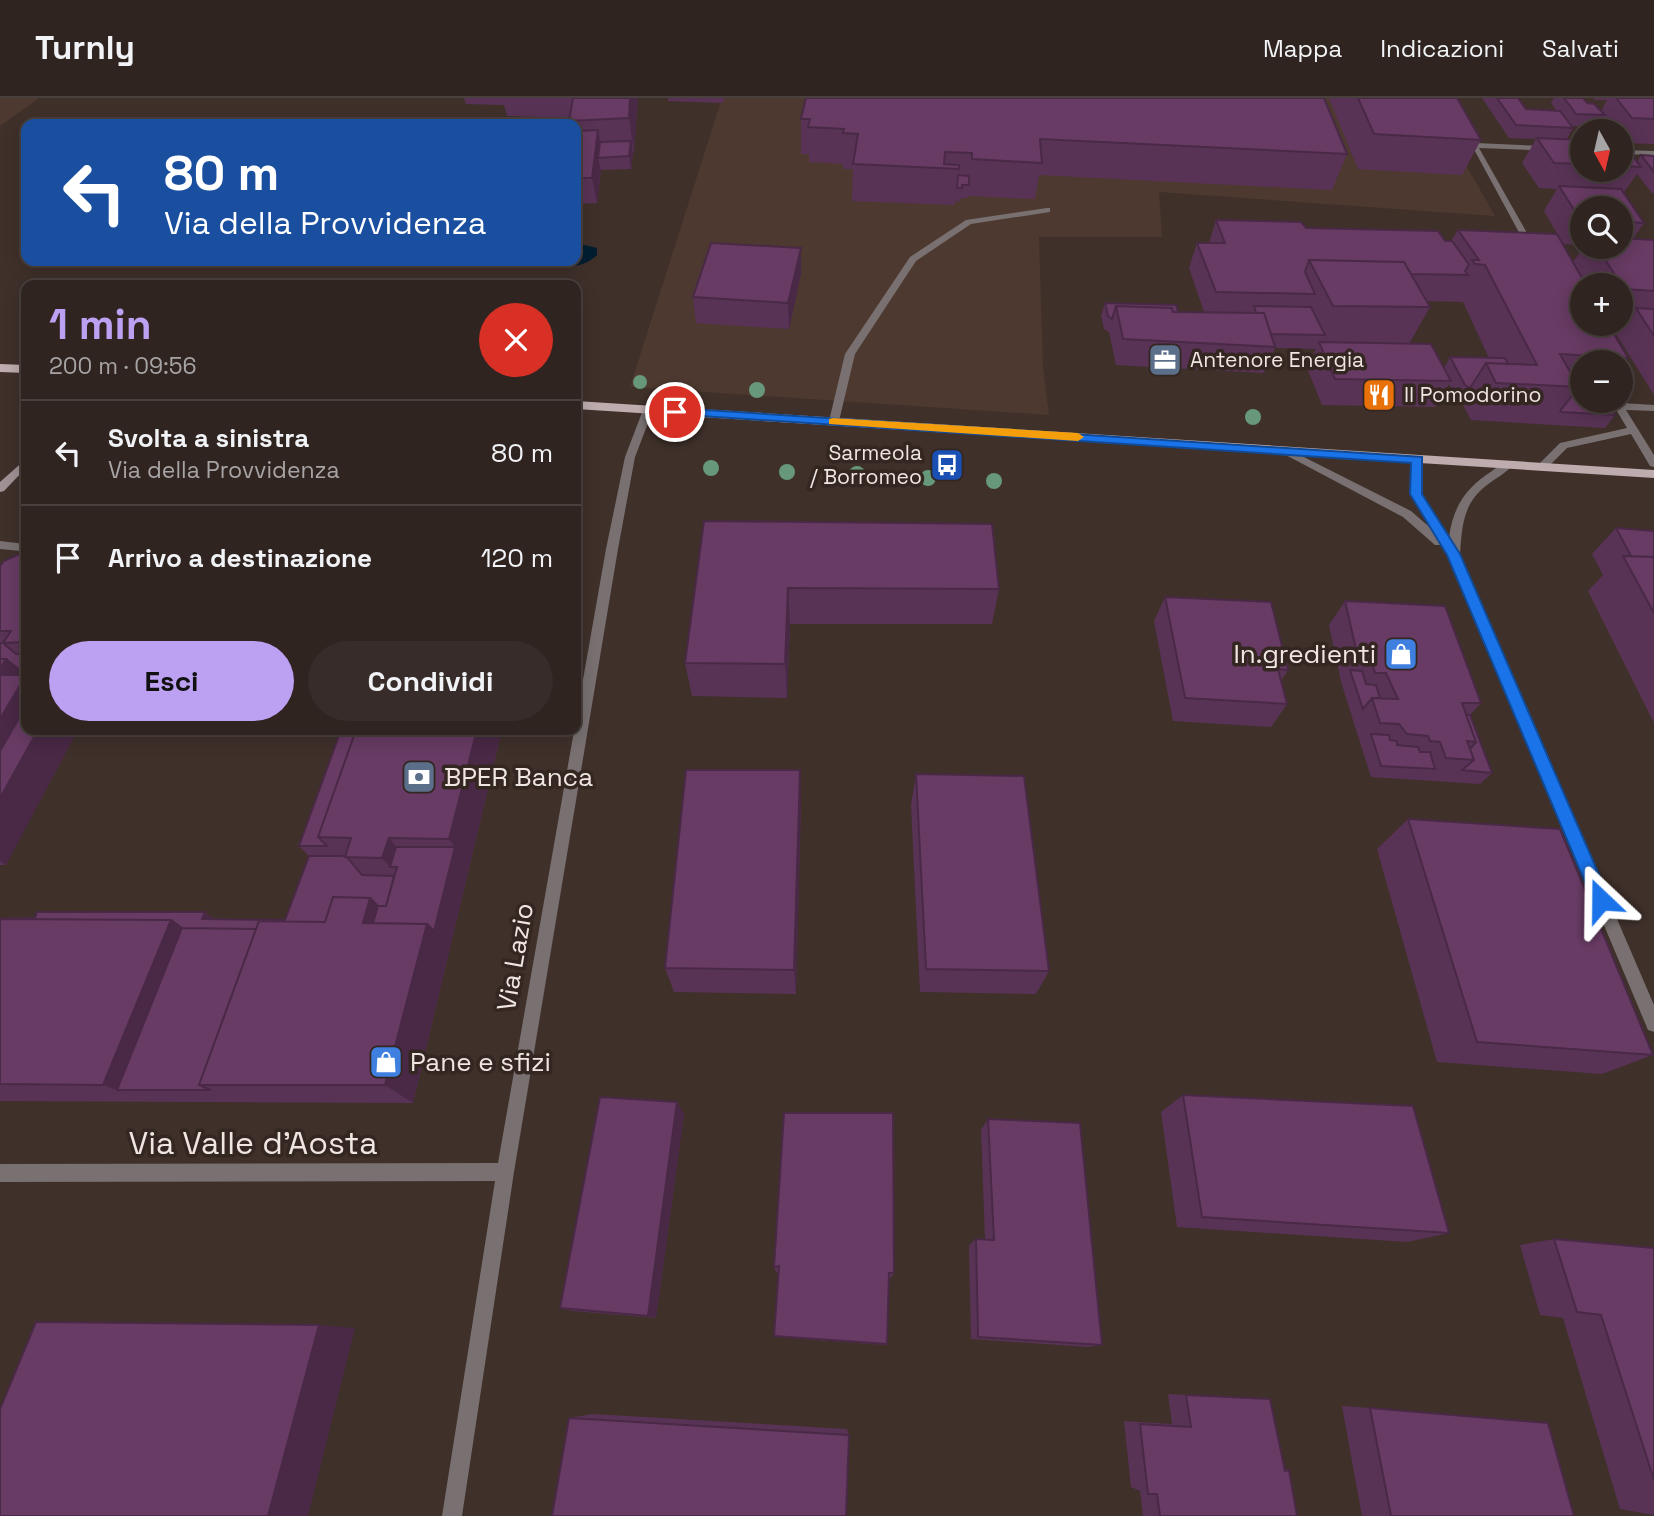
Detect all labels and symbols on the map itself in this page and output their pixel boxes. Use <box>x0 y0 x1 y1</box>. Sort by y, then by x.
north arrow <box>1570 119 1633 182</box>
office icon: Antenore Energia <box>1146 341 1184 379</box>
place label: Antenore Energia <box>1190 346 1364 373</box>
restaurant icon: Il Pomodorino <box>1360 376 1398 414</box>
place label: Il Pomodorino <box>1404 381 1541 408</box>
pin <box>645 382 705 442</box>
place label: Sarmeola / Borromeo <box>810 439 922 490</box>
bus stop icon: Sarmeola / Borromeo <box>928 446 966 484</box>
shop icon: In.gredienti <box>1382 635 1420 673</box>
place label: In.gredienti <box>1234 637 1376 671</box>
bank icon: BPER Banca <box>400 758 438 796</box>
place label: BPER Banca <box>444 760 593 794</box>
position arrow <box>1564 863 1638 937</box>
street label: Via Lazio <box>489 900 541 1014</box>
shop icon: Pane e sfizi <box>367 1043 405 1081</box>
place label: Pane e sfizi <box>410 1045 551 1079</box>
street label: Via Valle d'Aosta <box>128 1123 378 1163</box>

